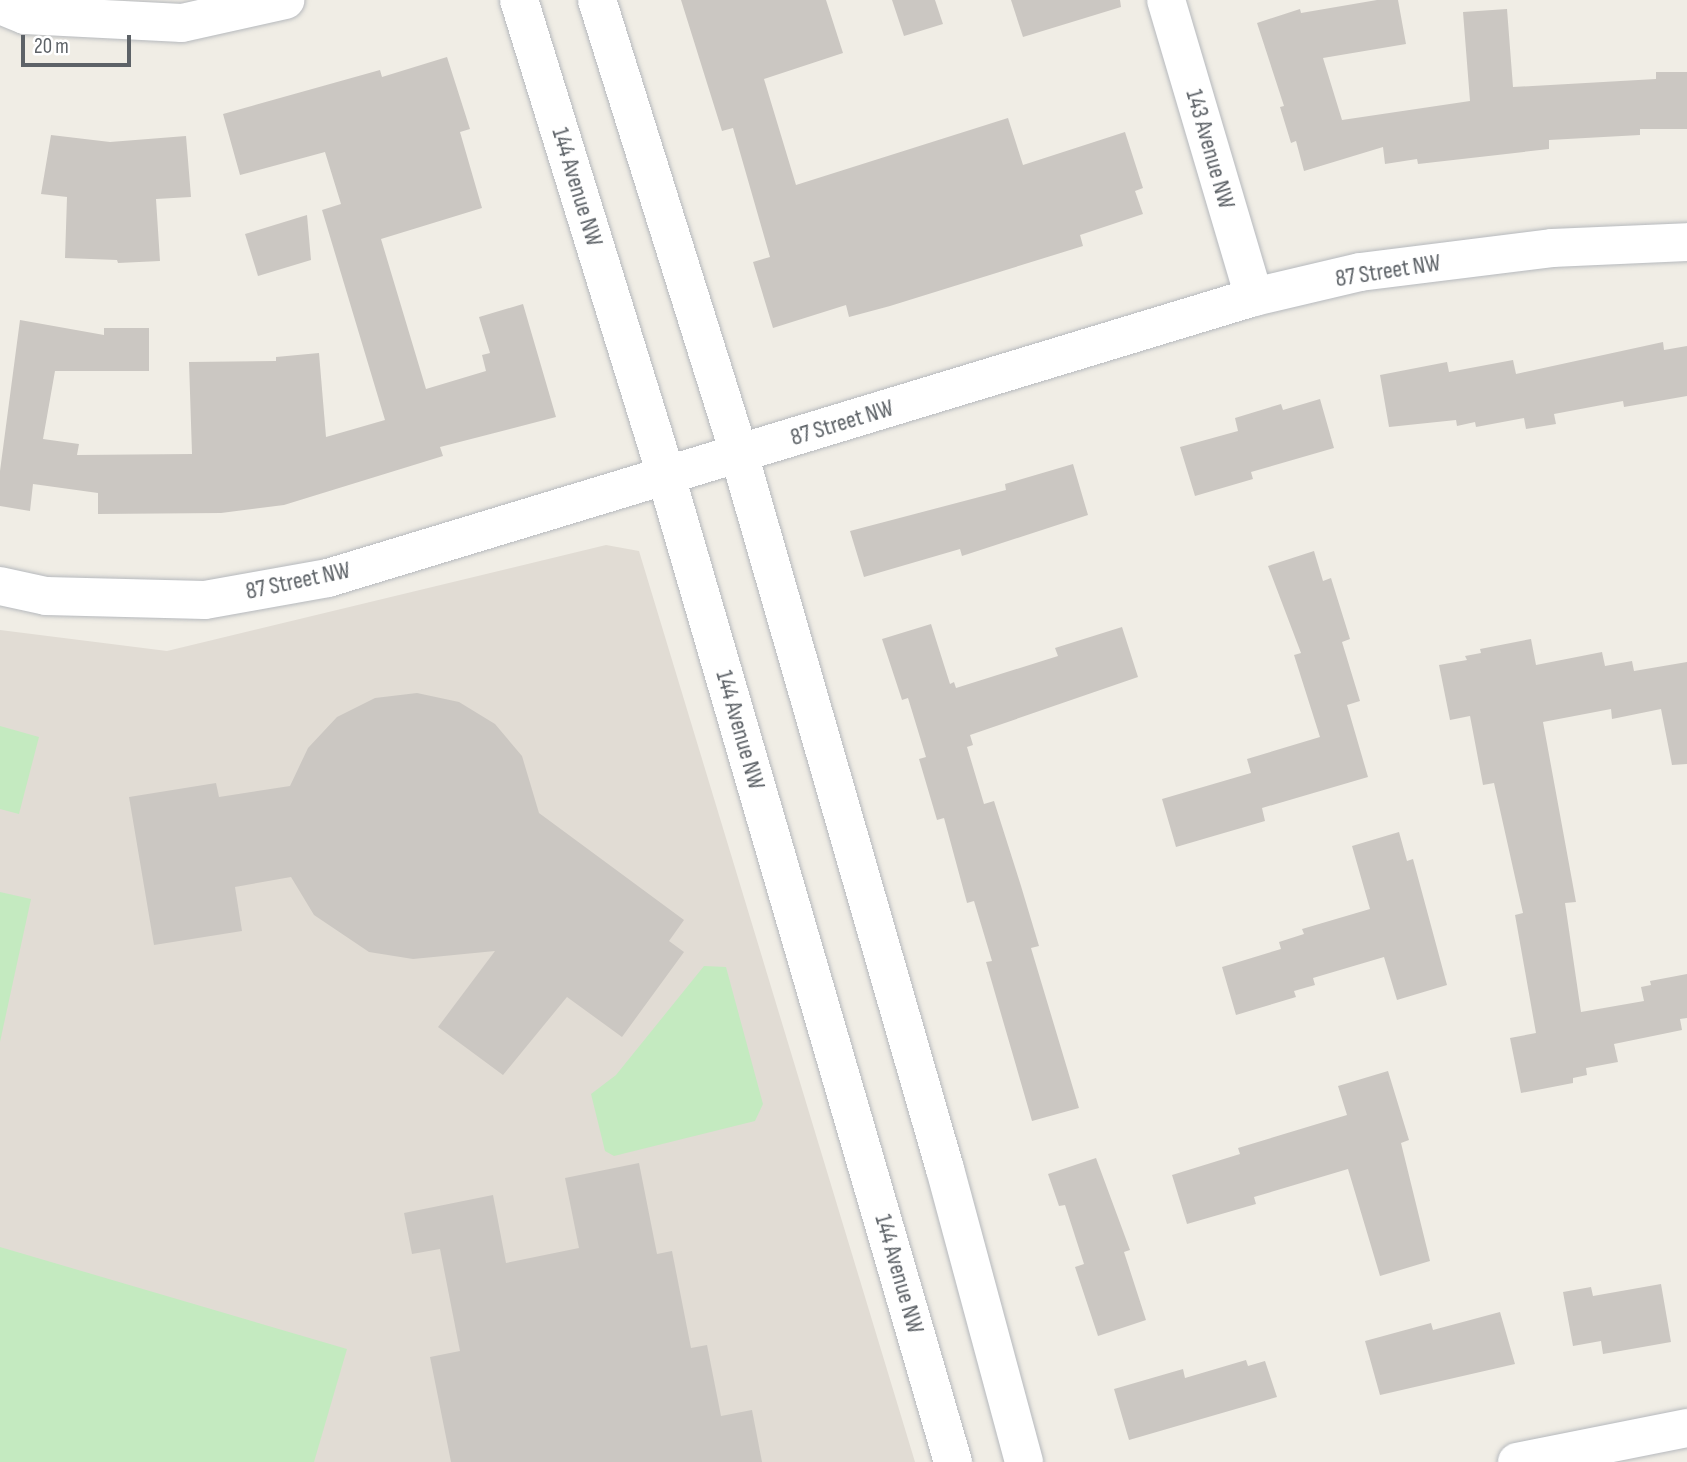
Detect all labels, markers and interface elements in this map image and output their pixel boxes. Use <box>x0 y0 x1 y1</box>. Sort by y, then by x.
scale bar <box>24 21 135 65</box>
text: 20 m <box>34 34 69 59</box>
street label: 143 Avenue NW <box>1179 86 1241 212</box>
street label: 144 Avenue NW <box>545 124 609 250</box>
street label: 87 Street NW <box>1333 248 1443 294</box>
street label: 87 Street NW <box>787 394 897 452</box>
street label: 87 Street NW <box>243 556 353 606</box>
street label: 144 Avenue NW <box>709 667 771 793</box>
street label: 144 Avenue NW <box>868 1211 930 1337</box>

